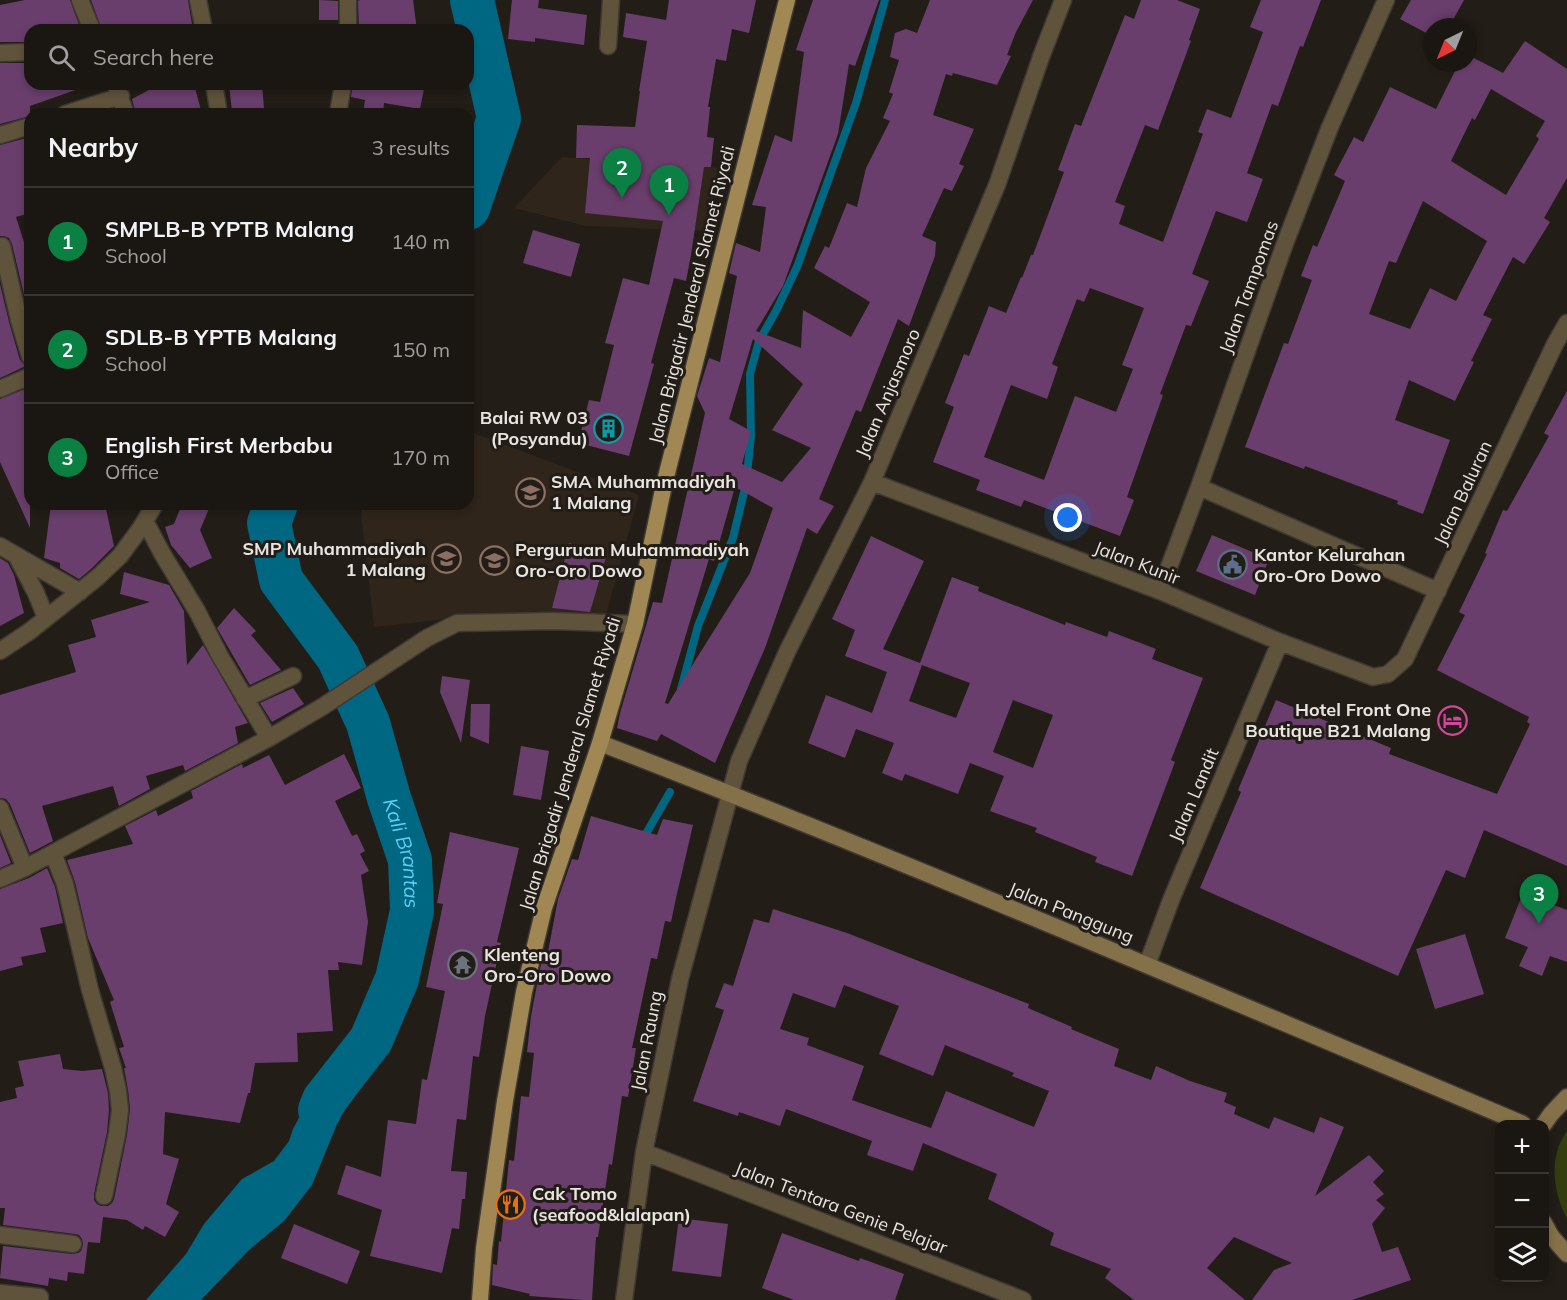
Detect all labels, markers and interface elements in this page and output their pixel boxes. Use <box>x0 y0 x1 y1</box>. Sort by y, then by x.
north arrow <box>1423 18 1477 72</box>
search box <box>24 24 474 90</box>
icon: search <box>45 41 78 74</box>
text: Search here <box>93 43 214 71</box>
text: Nearby <box>48 131 138 164</box>
text: 3 results <box>372 135 450 160</box>
street label: Jalan Brigadir Jenderal Slamet Riyadi <box>643 144 740 446</box>
pin: 2 <box>602 148 642 198</box>
pin: 1 <box>650 166 688 215</box>
text: SMPLB-B YPTB Malang <box>105 215 354 243</box>
street label: Jalan Tampomas <box>1214 217 1283 356</box>
text: 1 <box>62 229 74 254</box>
text: 140 m <box>391 229 450 254</box>
text: School <box>105 243 167 268</box>
text: SDLB-B YPTB Malang <box>105 323 337 351</box>
street label: Jalan Anjasmoro <box>850 325 925 461</box>
text: 2 <box>62 337 74 362</box>
text: 150 m <box>391 337 450 362</box>
text: School <box>105 351 167 376</box>
place label: Balai RW 03 (Posyandu) <box>480 406 588 450</box>
building icon: Balai RW 03 (Posyandu) <box>593 412 625 444</box>
text: English First Merbabu <box>105 431 333 459</box>
street label: Jalan Baluran <box>1428 437 1497 549</box>
text: 3 <box>62 445 74 470</box>
text: 170 m <box>391 445 450 470</box>
text: Office <box>105 459 159 484</box>
place label: SMA Muhammadiyah 1 Malang <box>551 470 736 514</box>
school or university icon: SMA Muhammadiyah 1 Malang <box>514 476 546 508</box>
your location <box>1053 503 1082 532</box>
street label: Jalan Kunir <box>1091 536 1184 590</box>
place label: SMP Muhammadiyah 1 Malang <box>242 537 426 581</box>
place label: Perguruan Muhammadiyah Oro-Oro Dowo <box>515 538 749 582</box>
school or university icon: SMP Muhammadiyah 1 Malang <box>431 543 463 575</box>
place label: Kantor Kelurahan Oro-Oro Dowo <box>1254 543 1405 587</box>
school or university icon: Perguruan Muhammadiyah Oro-Oro Dowo <box>478 544 510 576</box>
public building icon: Kantor Kelurahan Oro-Oro Dowo <box>1217 549 1249 581</box>
street label: Jalan Brigadir Jenderal Slamet Riyadi <box>514 614 625 914</box>
place label: Hotel Front One Boutique B21 Malang <box>1245 698 1431 742</box>
hotel icon: Hotel Front One Boutique B21 Malang <box>1436 704 1468 736</box>
street label: Jalan Landit <box>1163 744 1224 845</box>
water label: Kali Brantas <box>378 795 425 909</box>
pin: 3 <box>1520 874 1558 924</box>
street label: Jalan Panggung <box>1005 877 1137 948</box>
place label: Klenteng Oro-Oro Dowo <box>484 943 611 987</box>
temple icon: Klenteng Oro-Oro Dowo <box>447 949 479 981</box>
street label: Jalan Raung <box>625 989 668 1093</box>
map controls <box>1495 1120 1549 1282</box>
button: + <box>1495 1120 1549 1174</box>
street label: Jalan Tentara Genie Pelajar <box>732 1156 951 1259</box>
button: − <box>1495 1174 1549 1228</box>
place label: Cak Tomo (seafood&lalapan) <box>532 1182 691 1226</box>
restaurant icon: Cak Tomo (seafood&lalapan) <box>495 1188 527 1220</box>
button: layers <box>1495 1228 1549 1282</box>

